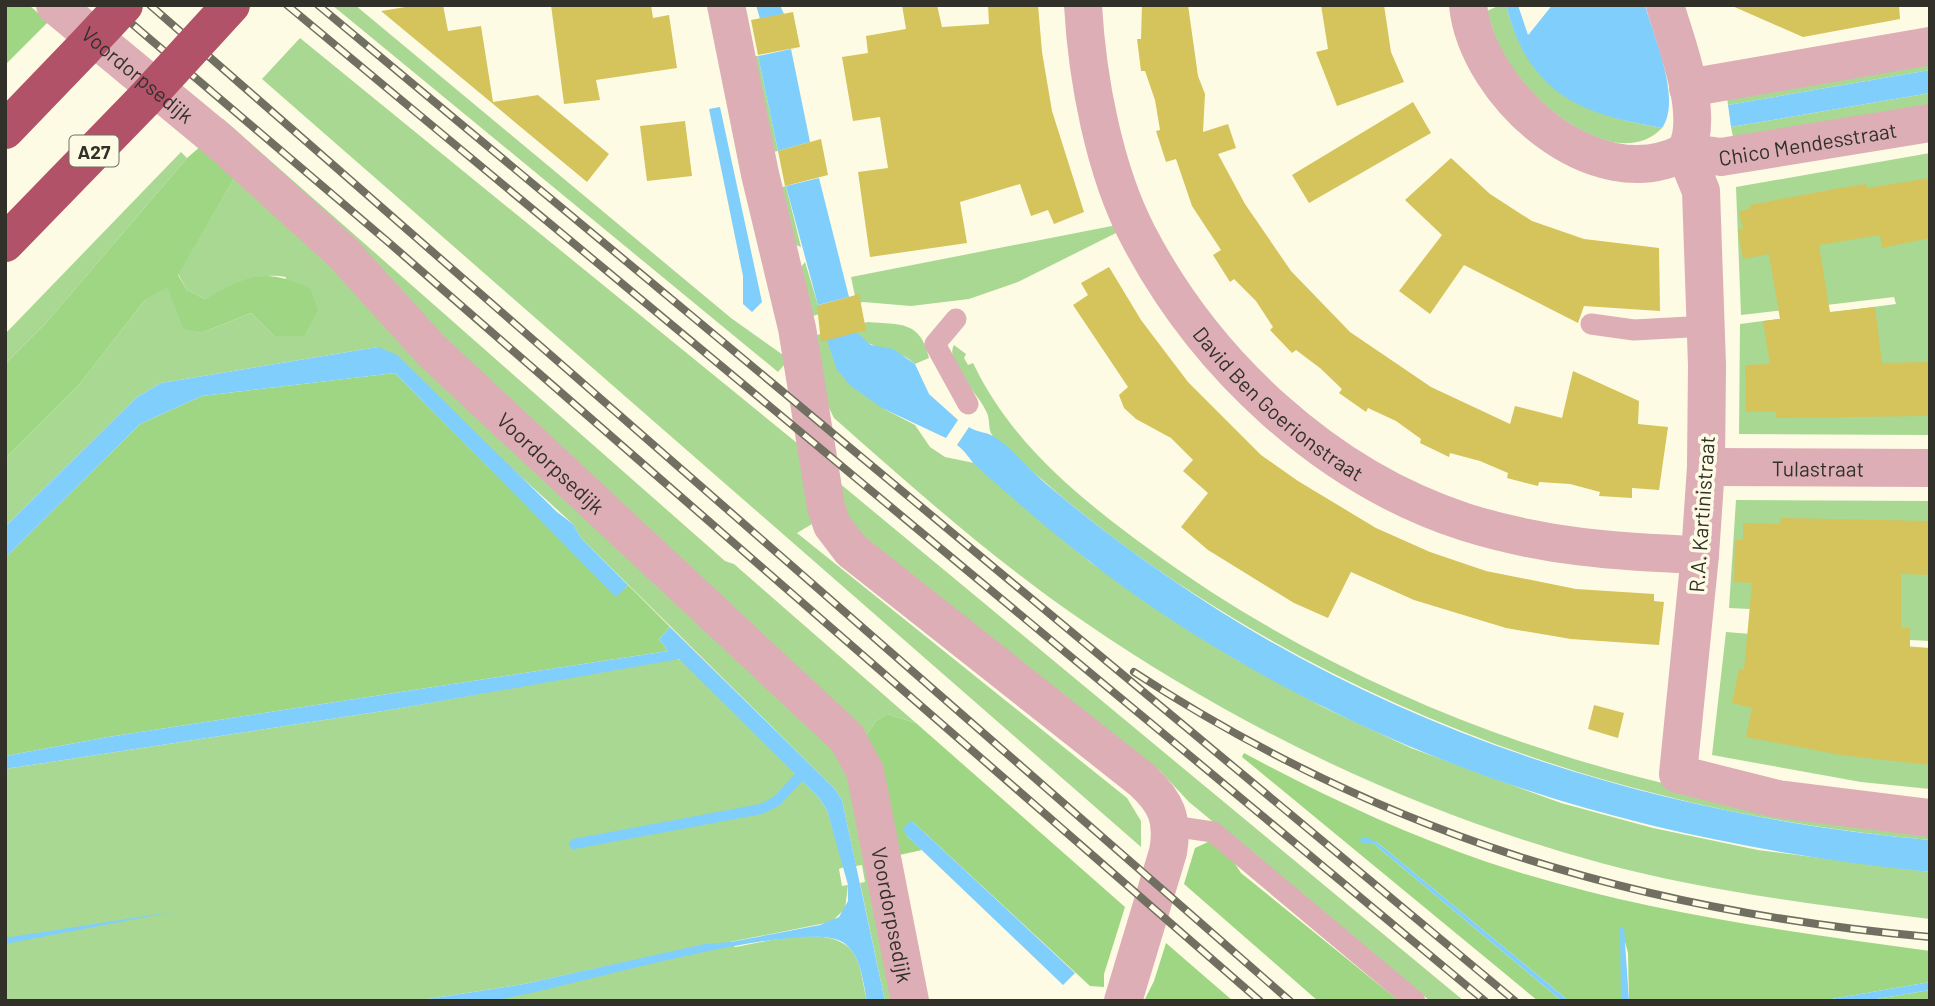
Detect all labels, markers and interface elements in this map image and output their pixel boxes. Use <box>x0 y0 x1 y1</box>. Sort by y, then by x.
street label: Voordorpsedijk <box>77 20 199 127</box>
street label: Chico Mendesstraat <box>1717 116 1898 170</box>
road number: A27 <box>70 136 119 167</box>
street label: David Ben Goerionstraat <box>1189 321 1368 485</box>
street label: Voordorpsedijk <box>493 406 610 519</box>
street label: R.A. Kartinistraat <box>1683 435 1719 593</box>
street label: Tulastraat <box>1772 455 1864 480</box>
street label: Voordorpsedijk <box>868 845 919 985</box>

